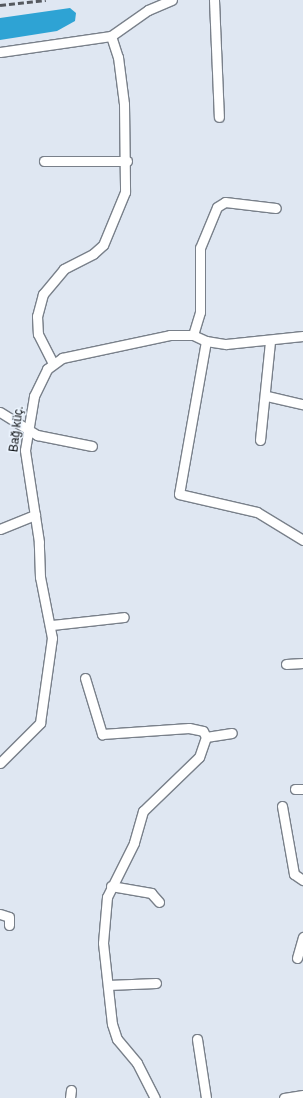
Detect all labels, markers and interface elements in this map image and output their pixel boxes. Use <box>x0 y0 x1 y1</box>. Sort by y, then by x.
street label: Bağ küç. <box>7 405 27 453</box>

